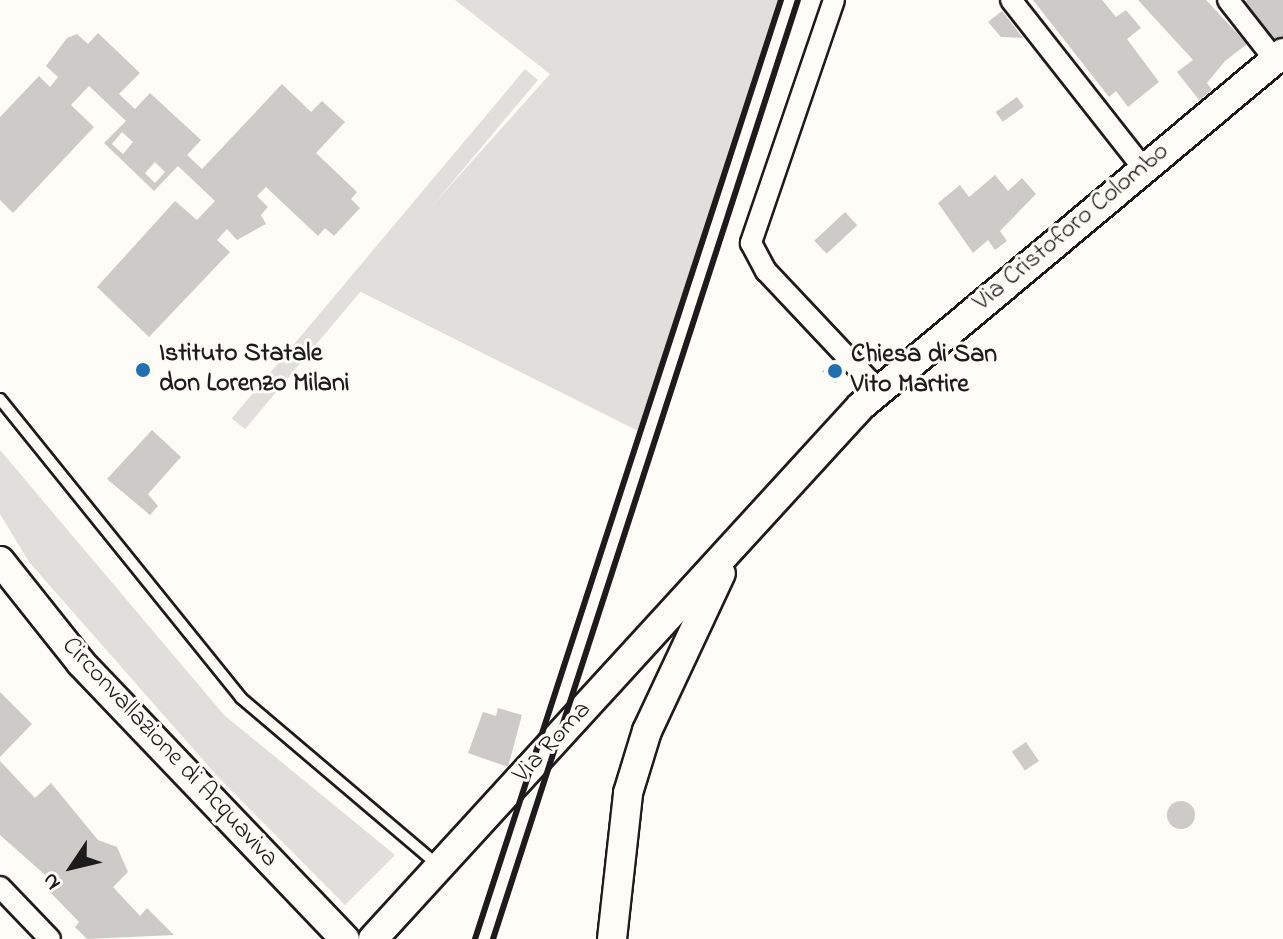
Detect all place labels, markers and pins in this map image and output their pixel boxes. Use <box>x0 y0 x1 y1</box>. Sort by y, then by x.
place label: Istituto Statale don Lorenzo Milani <box>159 339 349 400</box>
place label: Chiesa di San Vito Martire <box>851 340 997 402</box>
marker: Istituto Statale don Lorenzo Milani <box>134 361 152 379</box>
marker: Chiesa di San Vito Martire <box>826 362 844 380</box>

